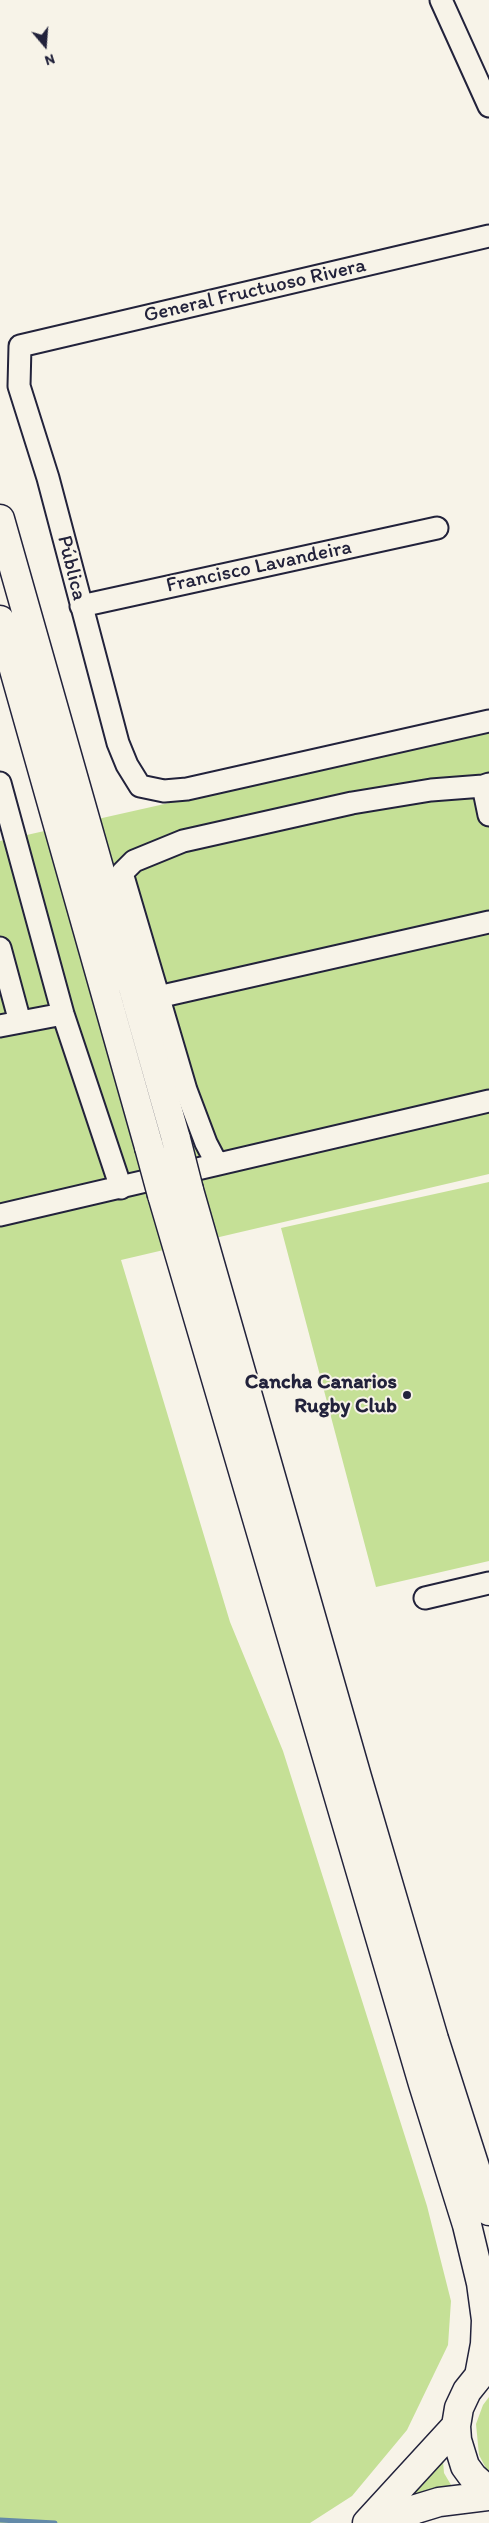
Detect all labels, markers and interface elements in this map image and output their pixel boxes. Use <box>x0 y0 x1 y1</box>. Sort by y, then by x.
north arrow <box>20 20 70 70</box>
text: N <box>43 50 57 69</box>
street label: General Fructuoso Rivera <box>141 253 369 329</box>
street label: Pública <box>51 533 91 603</box>
street label: Francisco Lavandeira <box>164 535 354 599</box>
place label: Cancha Canarios Rugby Club <box>245 1370 397 1420</box>
marker: Cancha Canarios Rugby Club <box>401 1389 413 1401</box>

